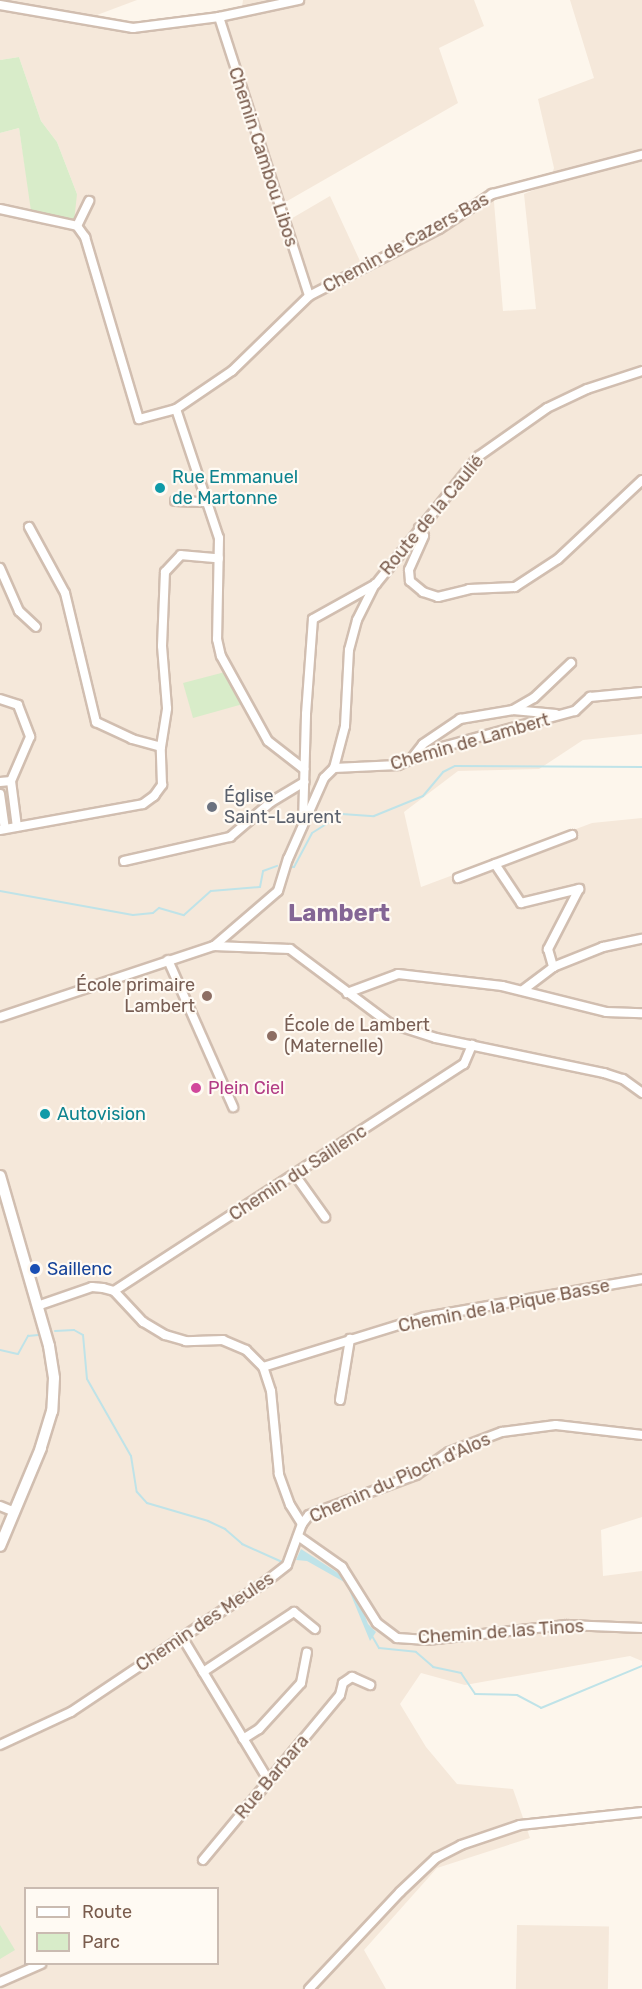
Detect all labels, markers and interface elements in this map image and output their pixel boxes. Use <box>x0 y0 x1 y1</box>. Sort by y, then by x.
street label: Chemin Cambou Libos <box>224 64 302 250</box>
street label: Chemin de Cazers Bas <box>319 188 493 298</box>
street label: Route de la Caulié <box>376 451 488 579</box>
place label: Rue Emmanuel de Martonne <box>172 467 298 510</box>
marker: Rue Emmanuel de Martonne <box>153 481 167 495</box>
street label: Chemin de Lambert <box>388 709 552 775</box>
place label: Église Saint-Laurent <box>224 786 341 828</box>
marker: Église Saint-Laurent <box>205 800 219 814</box>
district label: Lambert <box>288 900 390 928</box>
place label: École primaire Lambert <box>76 975 195 1018</box>
marker: École primaire Lambert <box>200 989 214 1003</box>
place label: École de Lambert (Maternelle) <box>284 1015 430 1058</box>
marker: École de Lambert (Maternelle) <box>265 1029 279 1043</box>
place label: Plein Ciel <box>208 1077 284 1099</box>
marker: Plein Ciel <box>189 1081 203 1095</box>
place label: Autovision <box>57 1103 146 1125</box>
marker: Autovision <box>38 1107 52 1121</box>
street label: Chemin du Saillenc <box>225 1120 371 1226</box>
place label: Saillenc <box>47 1258 112 1280</box>
marker: Saillenc <box>28 1262 42 1276</box>
street label: Chemin de la Pique Basse <box>396 1275 612 1337</box>
street label: Chemin du Pioch d'Alos <box>306 1428 494 1528</box>
street label: Chemin des Meules <box>132 1568 278 1676</box>
street label: Chemin de las Tinos <box>417 1615 585 1649</box>
street label: Rue Barbara <box>231 1731 313 1823</box>
legend <box>24 1887 219 1965</box>
text: Route <box>82 1901 132 1923</box>
text: Parc <box>82 1931 120 1953</box>

